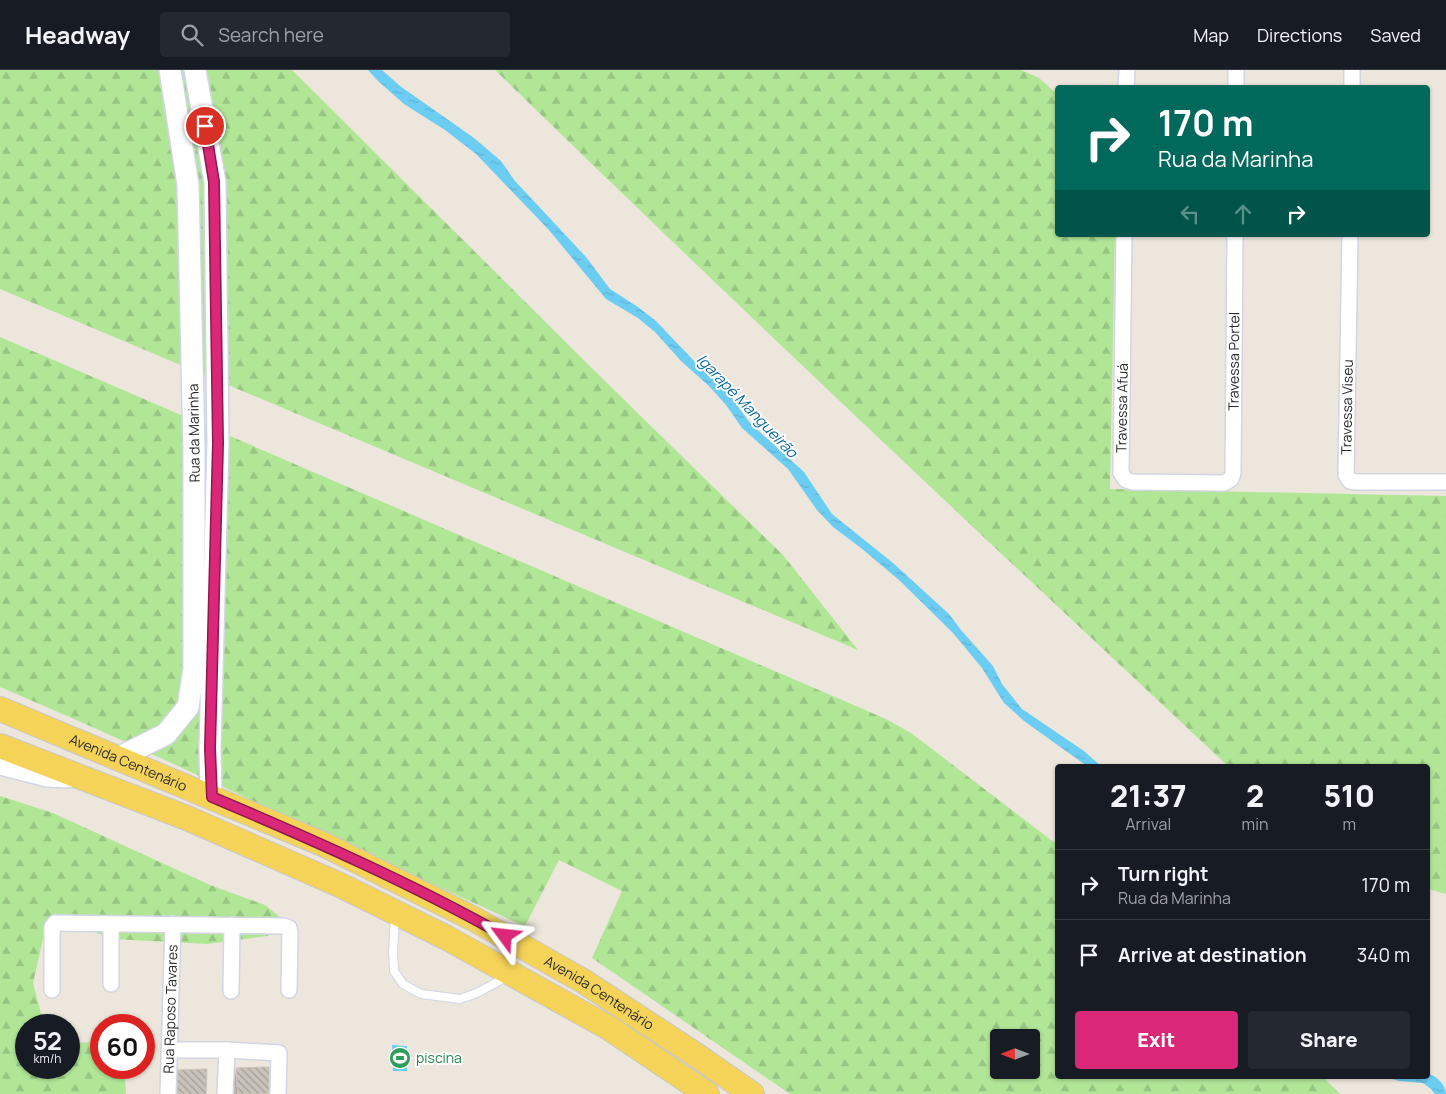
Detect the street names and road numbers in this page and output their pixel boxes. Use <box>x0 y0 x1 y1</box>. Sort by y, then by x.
street label: Travessa Portel <box>1224 312 1243 411</box>
street label: Travessa Viseu <box>1336 359 1357 455</box>
street label: Travessa Afuá <box>1111 363 1132 453</box>
street label: Rua da Marinha <box>183 383 204 483</box>
street label: Avenida Centenário <box>67 729 190 795</box>
street label: Rua Raposo Tavares <box>159 944 181 1074</box>
street label: Avenida Centenário <box>541 951 658 1034</box>

